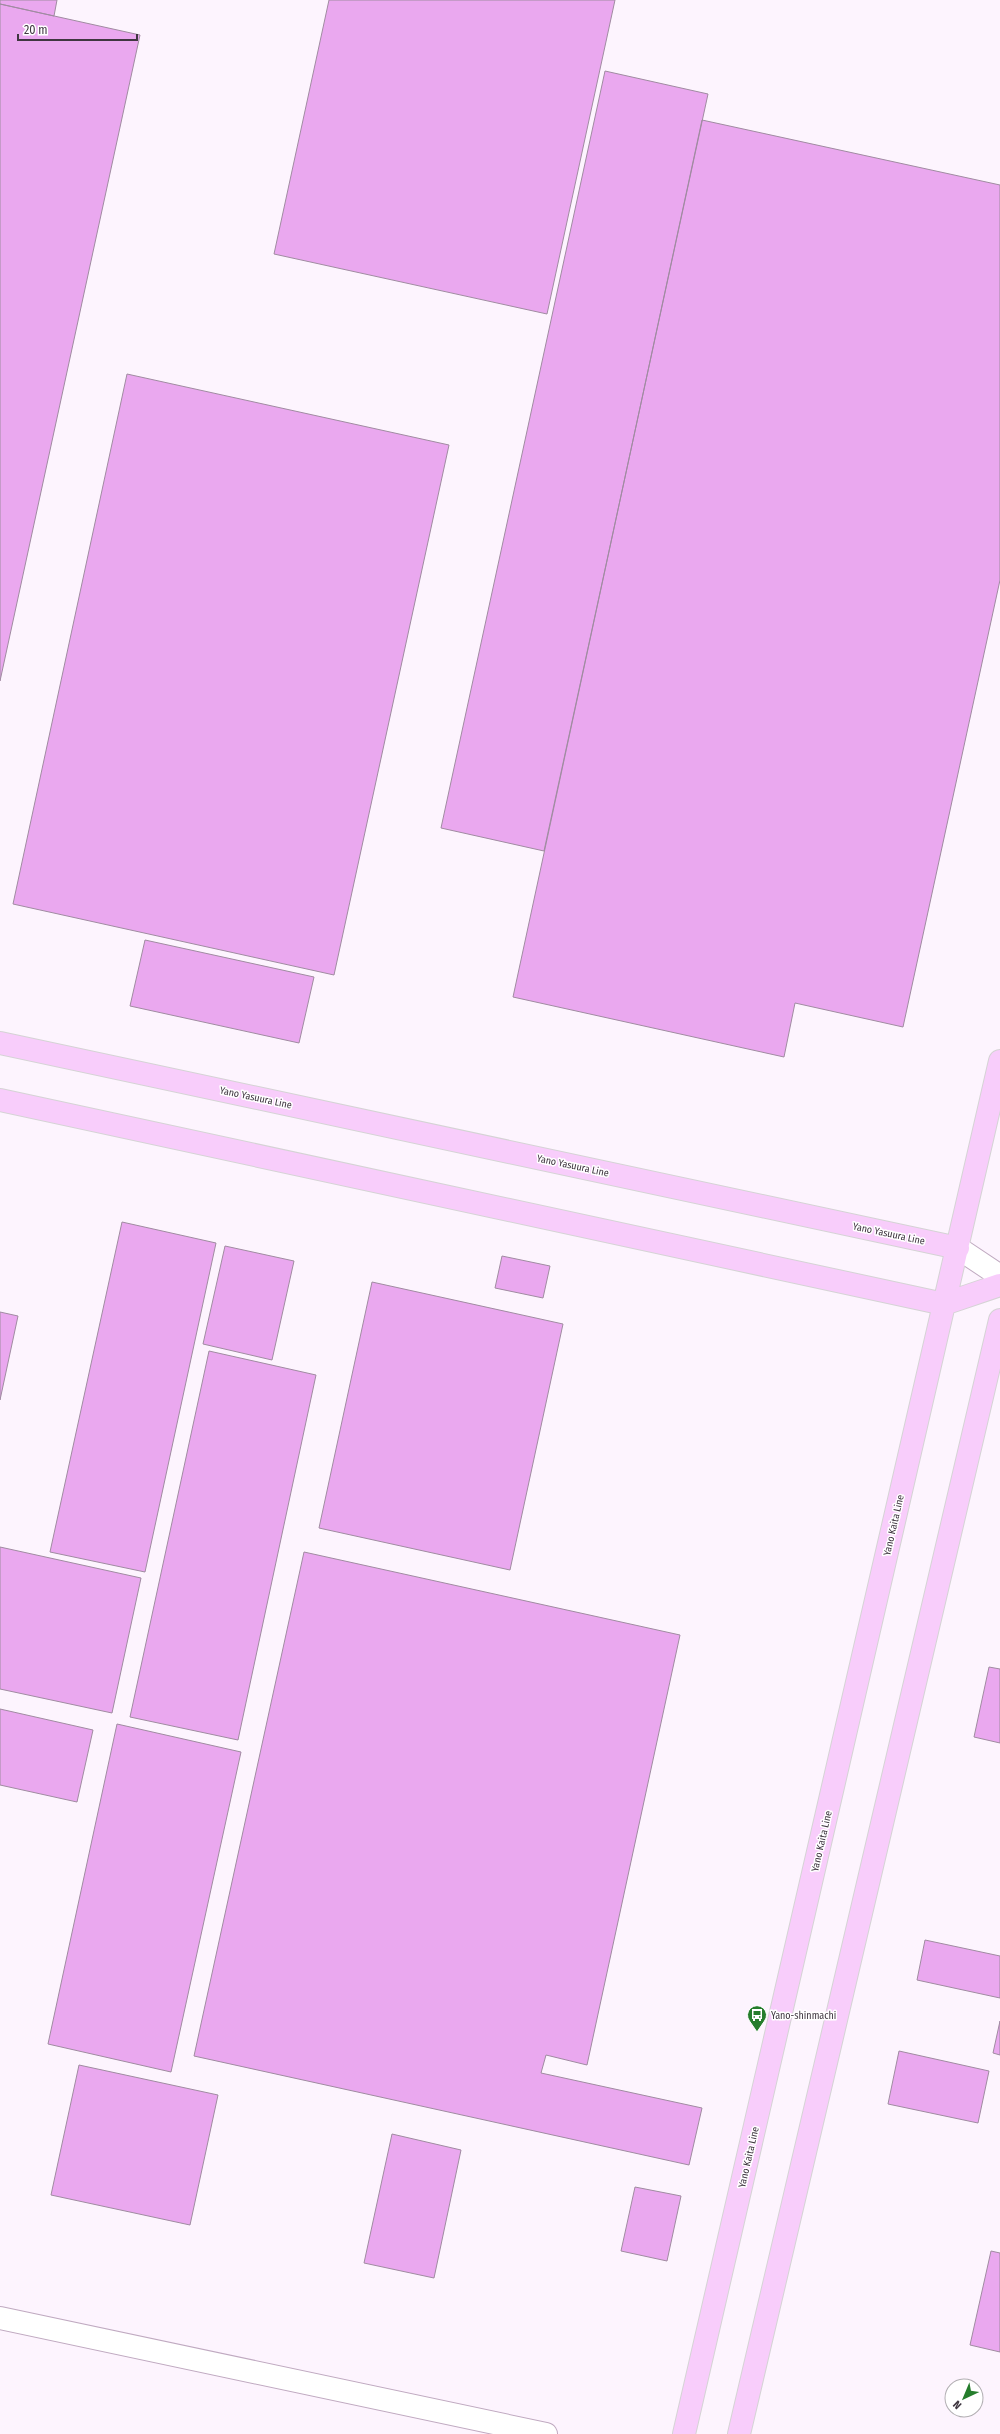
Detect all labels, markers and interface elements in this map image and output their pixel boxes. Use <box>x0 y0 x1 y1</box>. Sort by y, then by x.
scale bar <box>18 16 137 42</box>
text: 20 m <box>24 23 48 37</box>
street label: Yano Yasuura Line <box>219 1084 293 1111</box>
street label: Yano Yasuura Line <box>536 1152 610 1179</box>
street label: Yano Yasuura Line <box>852 1220 926 1247</box>
street label: Yano Kaita Line <box>881 1494 907 1557</box>
street label: Yano Kaita Line <box>809 1810 835 1873</box>
bus stop icon: Yano-shinmachi <box>746 2004 768 2032</box>
place label: Yano-shinmachi <box>771 2010 836 2022</box>
street label: Yano Kaita Line <box>736 2126 762 2189</box>
north arrow <box>944 2378 984 2418</box>
text: N <box>951 2398 964 2412</box>

